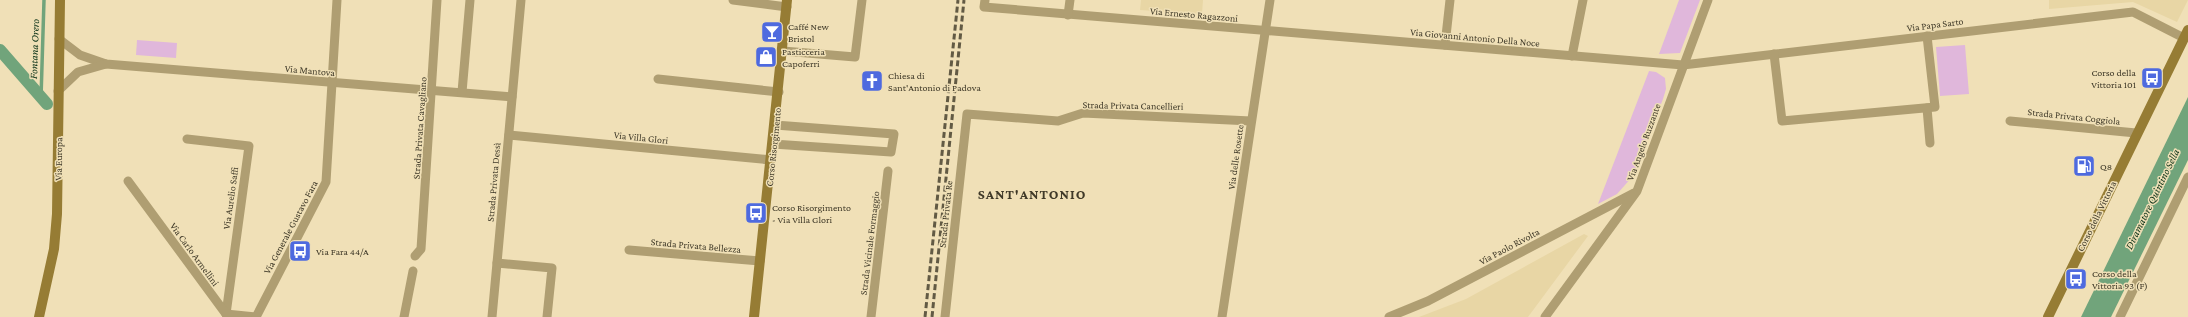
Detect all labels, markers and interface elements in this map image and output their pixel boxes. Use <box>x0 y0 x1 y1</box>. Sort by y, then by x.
street label: Via Ernesto Ragazzoni <box>1149 5 1239 24</box>
street label: Via Papa Sarto <box>1906 16 1964 33</box>
water label: Fontana Orero <box>27 18 41 79</box>
bar icon: Caffé New Bristol <box>759 19 785 45</box>
place label: Caffé New Bristol <box>788 21 830 44</box>
street label: Via Giovanni Antonio Della Noce <box>1410 26 1541 49</box>
shop icon: Pasticceria Capoferri <box>753 44 779 70</box>
place label: Pasticceria Capoferri <box>782 46 825 69</box>
street label: Via Mantova <box>284 63 336 78</box>
bus stop icon: Corso della Vittoria 101 <box>2139 65 2165 91</box>
place label: Corso della Vittoria 101 <box>2091 67 2136 90</box>
church icon: Chiesa di Sant'Antonio di Padova <box>859 68 885 94</box>
place label: Chiesa di Sant'Antonio di Padova <box>888 70 981 93</box>
street label: Strada Privata Cavagliano <box>410 76 429 180</box>
street label: Strada Privata Cancellieri <box>1083 99 1184 112</box>
street label: Via Angelo Ruzzante <box>1624 102 1663 182</box>
street label: Strada Privata Coggiola <box>2027 106 2121 127</box>
street label: Corso Risorgimento <box>764 107 783 187</box>
street label: Via delle Rosette <box>1225 123 1246 190</box>
street label: Via Villa Glori <box>613 129 669 146</box>
street label: Via Europa <box>53 137 64 181</box>
street label: Strada Privata Dessì <box>485 142 502 222</box>
water label: Diramatore Quintino Sella <box>2123 147 2181 251</box>
fuel station icon: Q8 <box>2071 153 2097 179</box>
place label: Q8 <box>2100 161 2112 172</box>
street label: Via Aurelio Saffi <box>221 165 240 230</box>
street label: Via Generale Gustavo Fara <box>261 178 320 276</box>
street label: Strada Privata Re <box>936 179 955 248</box>
street label: Corso della Vittoria <box>2075 179 2118 253</box>
district label: SANT'ANTONIO <box>978 186 1086 202</box>
street label: Strada Vicinale Formaggio <box>858 190 881 296</box>
bus stop icon: Corso Risorgimento - Via Villa Glori <box>743 200 769 226</box>
place label: Corso Risorgimento - Via Villa Glori <box>772 202 851 225</box>
street label: Via Carlo Armellini <box>168 220 221 288</box>
street label: Via Paolo Rivolta <box>1477 226 1542 267</box>
street label: Strada Privata Bellezza <box>650 236 742 255</box>
bus stop icon: Via Fara 44/A <box>287 238 313 264</box>
place label: Via Fara 44/A <box>316 246 369 257</box>
bus stop icon: Corso della Vittoria 93 (F) <box>2063 266 2089 292</box>
place label: Corso della Vittoria 93 (F) <box>2092 268 2148 292</box>

